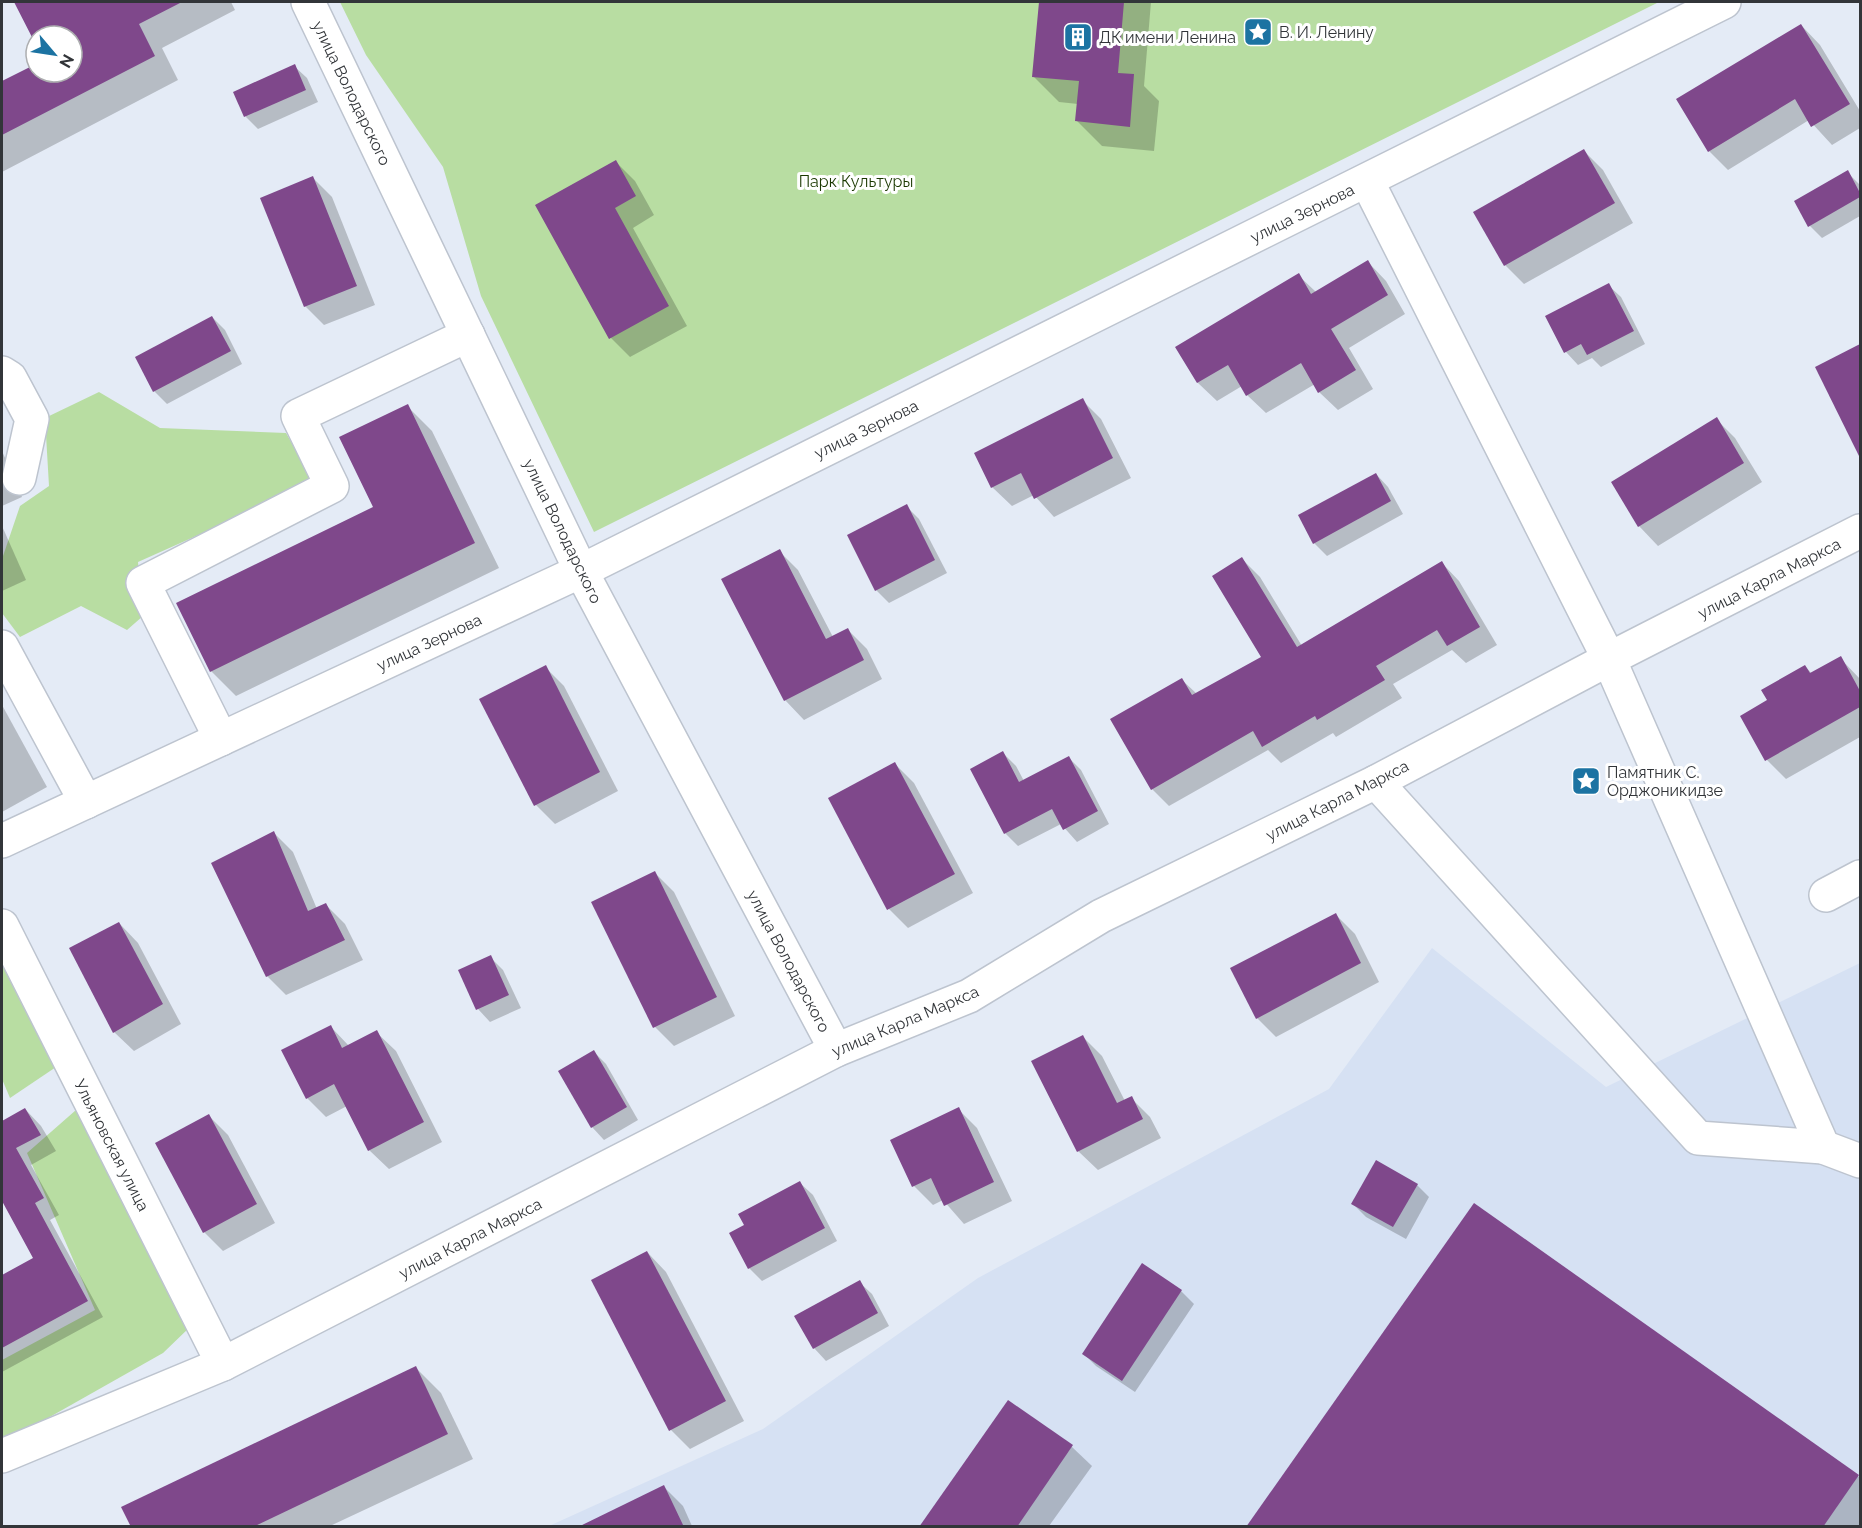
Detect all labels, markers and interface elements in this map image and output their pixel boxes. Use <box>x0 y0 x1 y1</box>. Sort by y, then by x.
place icon: В. И. Ленину <box>1242 16 1274 48</box>
street label: улица Володарского <box>308 18 395 168</box>
building icon: ДК имени Ленина <box>1062 21 1094 53</box>
place label: В. И. Ленину <box>1279 23 1374 42</box>
north arrow <box>24 24 84 84</box>
place label: ДК имени Ленина <box>1099 28 1236 47</box>
text: N <box>55 51 78 71</box>
park label: Парк Культуры <box>799 172 913 191</box>
street label: улица Зернова <box>1247 180 1357 247</box>
street label: улица Зернова <box>811 396 921 463</box>
street label: улица Володарского <box>519 456 606 606</box>
street label: улица Карла Маркса <box>1695 534 1844 623</box>
street label: улица Зернова <box>374 610 485 675</box>
street label: улица Карла Маркса <box>1263 756 1412 845</box>
place label: Памятник С. Орджоникидзе <box>1607 763 1723 800</box>
place icon: Памятник С. Орджоникидзе <box>1570 765 1602 797</box>
street label: улица Володарского <box>743 887 834 1036</box>
street label: улица Карла Маркса <box>829 982 982 1061</box>
street label: Ульяновская улица <box>70 1076 153 1214</box>
street label: улица Карла Маркса <box>396 1194 545 1283</box>

